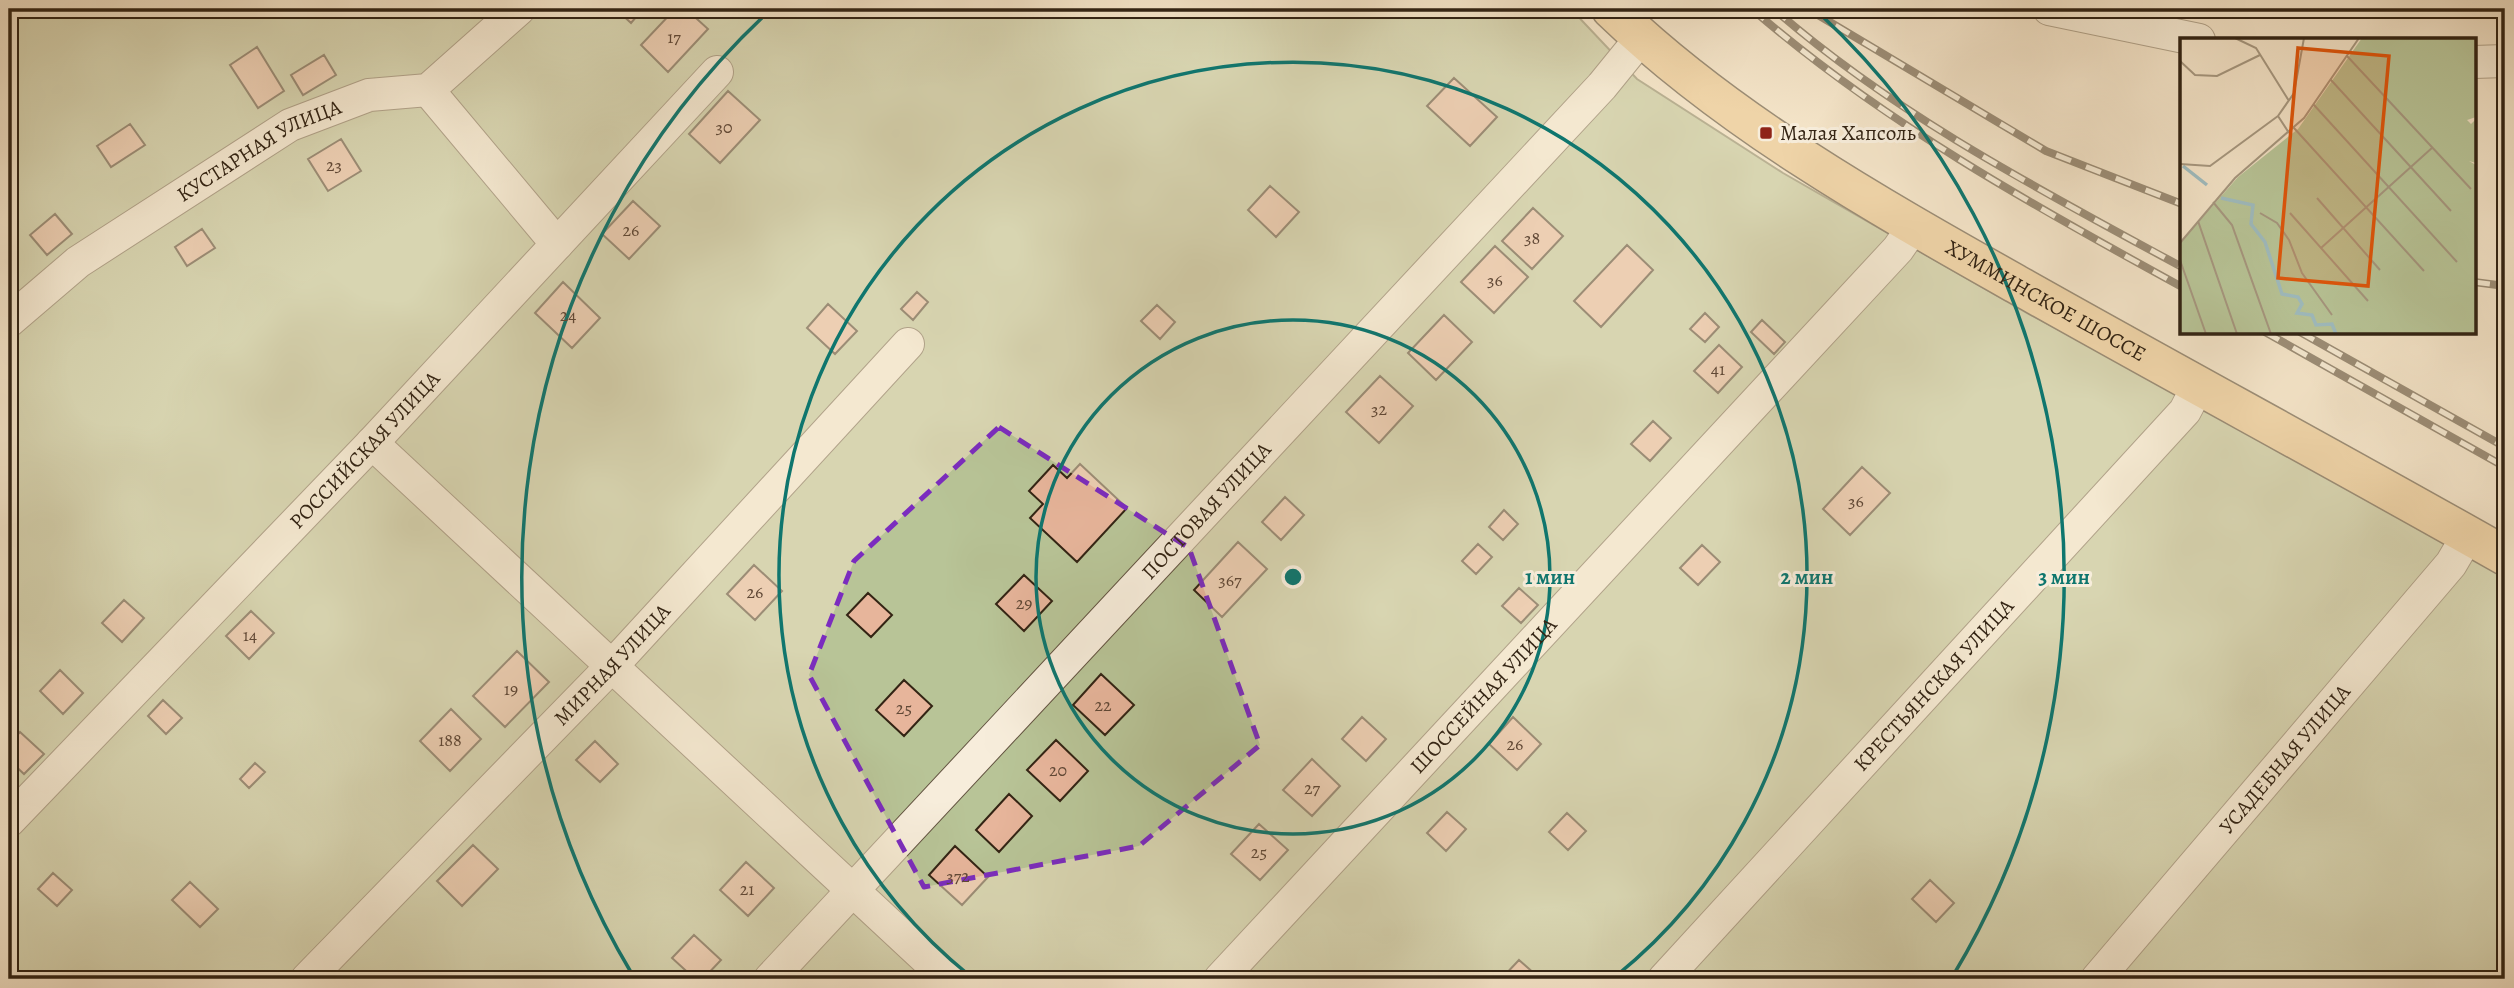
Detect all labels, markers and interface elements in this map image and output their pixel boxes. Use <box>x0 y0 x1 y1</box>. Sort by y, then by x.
house number: 17 <box>667 25 681 49</box>
inset map <box>2180 38 2476 334</box>
street label: КУСТАРНАЯ УЛИЦА <box>171 93 346 208</box>
house number: 30 <box>715 115 733 139</box>
place label: Малая Хапсоль <box>1780 119 1916 147</box>
marker: Малая Хапсоль <box>1758 125 1774 141</box>
house number: 23 <box>326 153 342 177</box>
house number: 26 <box>623 218 639 242</box>
house number: 38 <box>1524 226 1540 250</box>
street label: ХУММИНСКОЕ ШОССЕ <box>1941 233 2151 368</box>
house number: 36 <box>1487 268 1503 292</box>
house number: 24 <box>560 303 576 327</box>
house number: 41 <box>1711 357 1725 381</box>
street label: РОССИЙСКАЯ УЛИЦА <box>283 364 447 535</box>
house number: 32 <box>1371 397 1387 421</box>
street label: ПОСТОВАЯ УЛИЦА <box>1135 435 1278 585</box>
house number: 36 <box>1848 489 1864 513</box>
text: 1 мин <box>1525 563 1575 591</box>
text: 2 мин <box>1781 563 1833 591</box>
text: 3 мин <box>2038 563 2090 591</box>
centre of rings <box>1281 565 1305 589</box>
house number: 367 <box>1218 568 1242 592</box>
house number: 26 <box>747 580 763 604</box>
house number: 29 <box>1016 591 1032 615</box>
street label: КРЕСТЬЯНСКАЯ УЛИЦА <box>1847 592 2021 777</box>
street label: МИРНАЯ УЛИЦА <box>547 597 677 732</box>
street label: ШОССЕЙНАЯ УЛИЦА <box>1404 611 1564 780</box>
house number: 14 <box>243 623 257 647</box>
house number: 19 <box>504 677 518 701</box>
street label: УСАДЕБНАЯ УЛИЦА <box>2213 678 2357 840</box>
house number: 22 <box>1094 693 1112 717</box>
house number: 25 <box>896 696 912 720</box>
house number: 188 <box>438 728 462 752</box>
house number: 26 <box>1507 732 1523 756</box>
house number: 20 <box>1049 758 1067 782</box>
house number: 27 <box>1304 776 1320 800</box>
house number: 25 <box>1251 840 1267 864</box>
house number: 372 <box>946 864 970 888</box>
house number: 21 <box>740 877 754 901</box>

